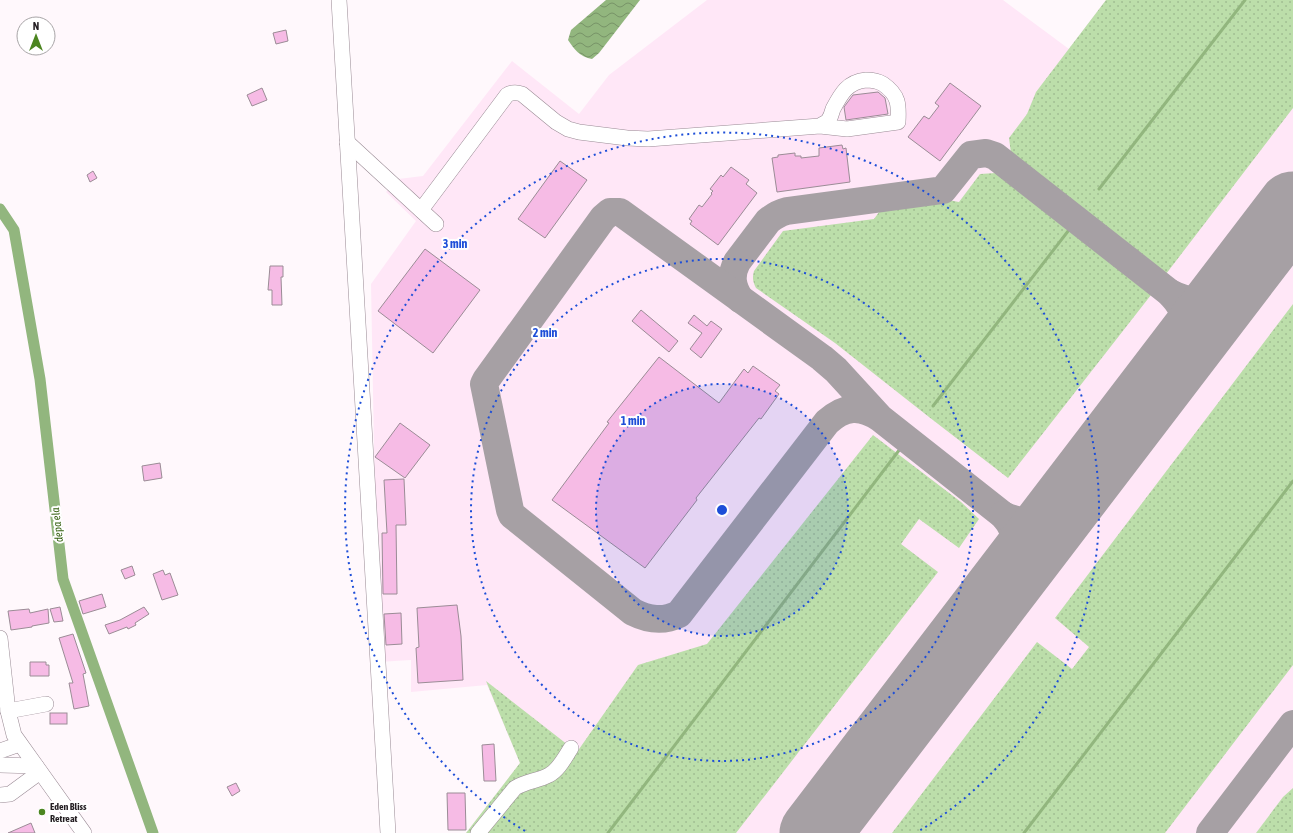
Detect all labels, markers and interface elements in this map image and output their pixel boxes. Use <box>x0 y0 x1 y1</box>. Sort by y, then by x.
north arrow <box>16 16 56 56</box>
text: N <box>33 20 39 32</box>
text: 3 min <box>443 237 467 251</box>
text: 2 min <box>533 326 557 340</box>
text: 1 min <box>621 414 645 428</box>
centre of rings <box>715 503 729 517</box>
water label: depa ela <box>49 507 65 543</box>
place label: Eden Bliss Retreat <box>50 801 87 824</box>
marker: Eden Bliss Retreat <box>37 807 47 817</box>

